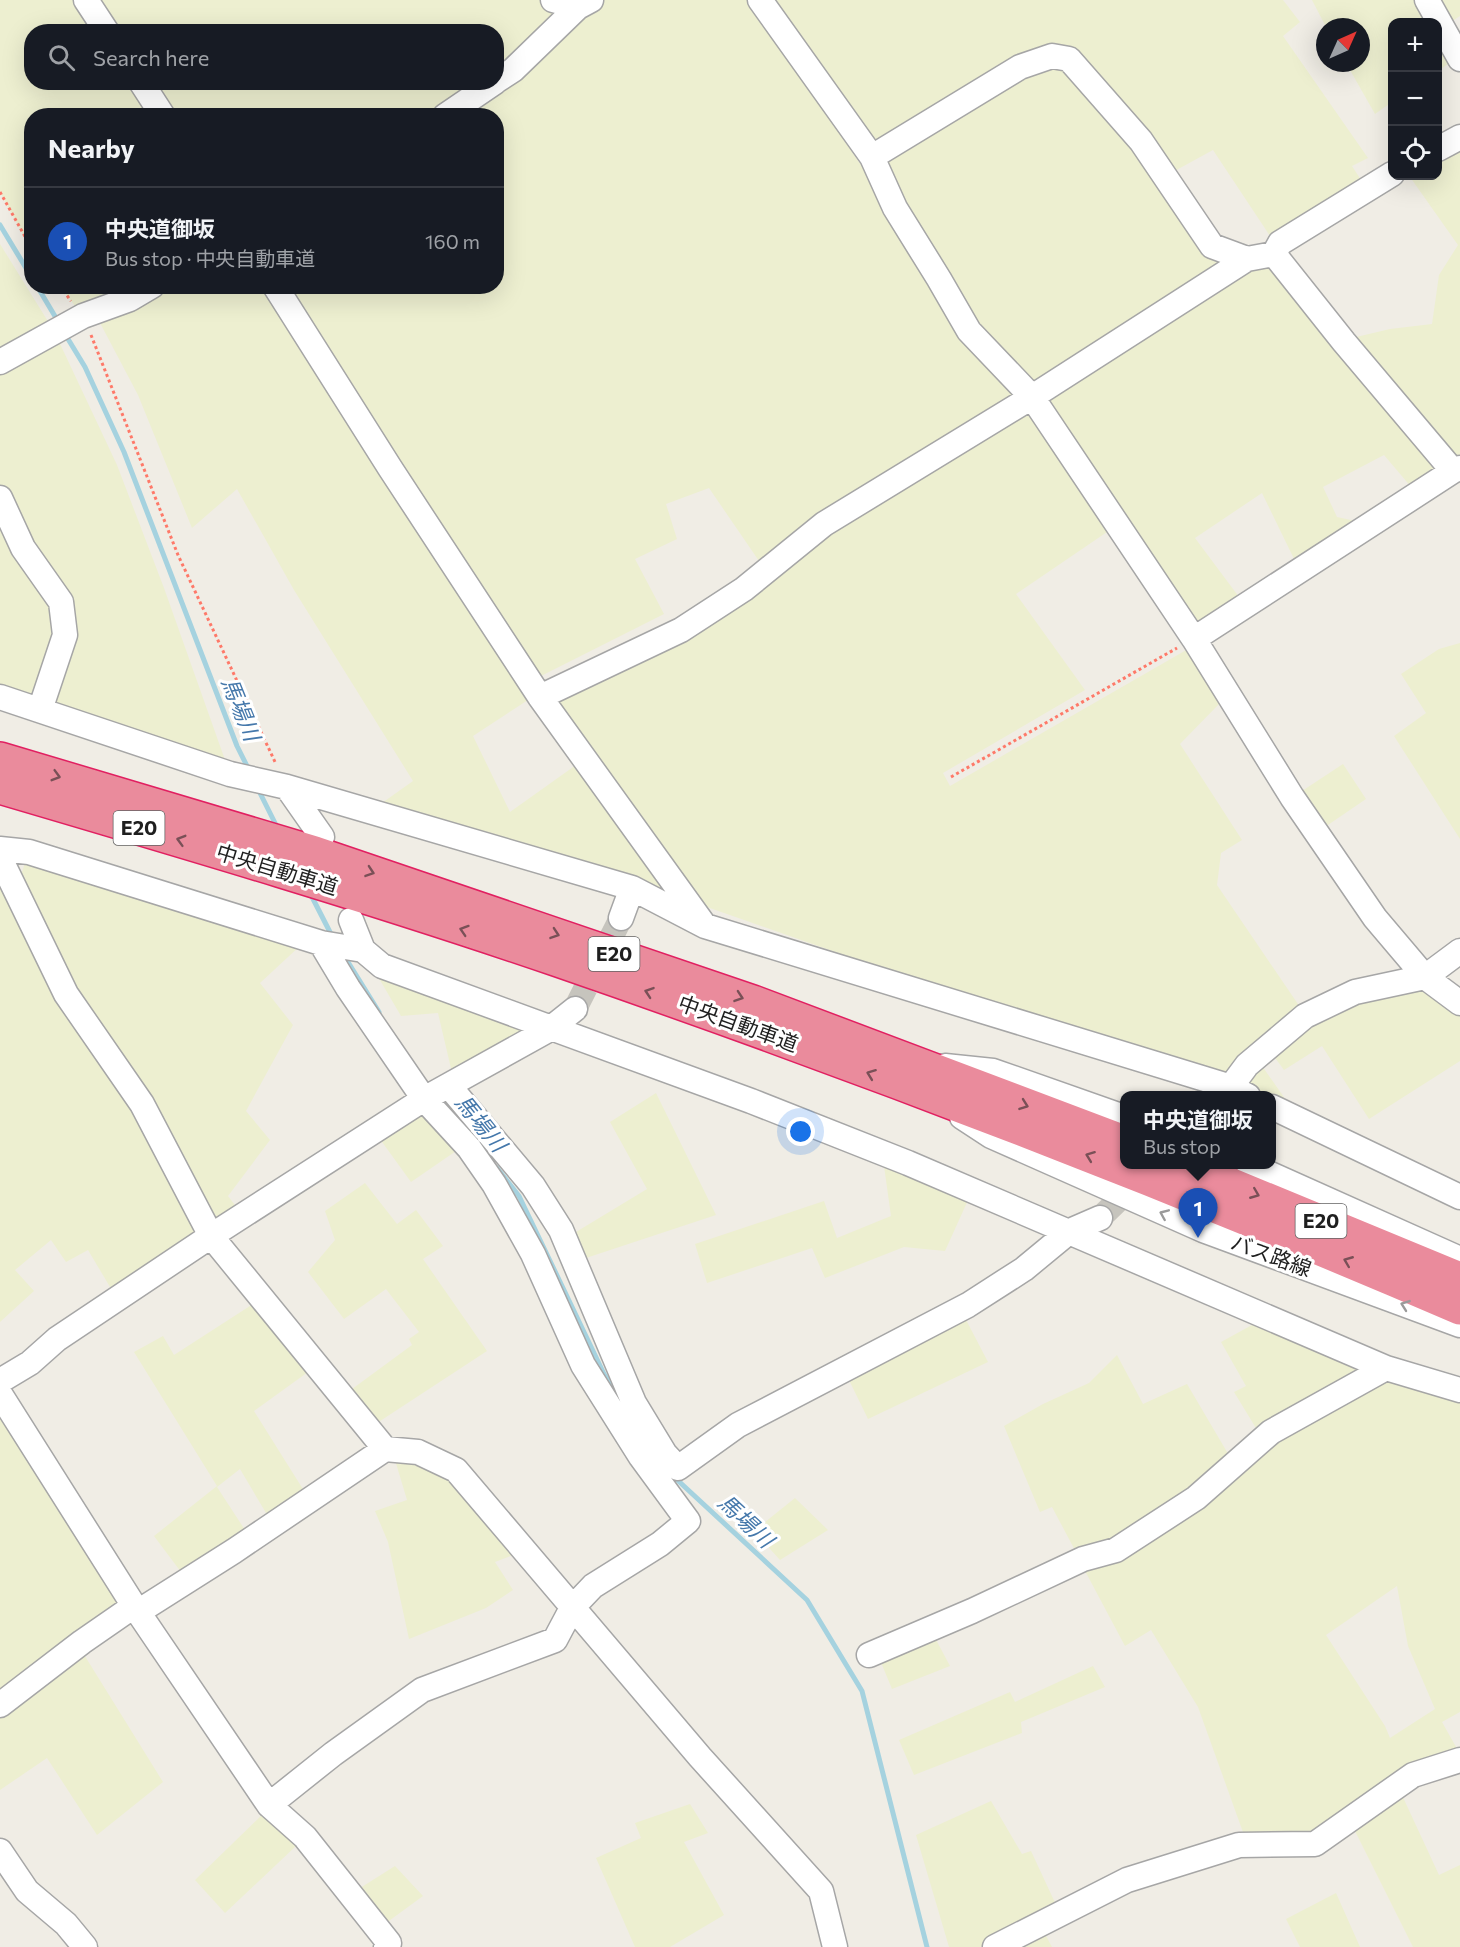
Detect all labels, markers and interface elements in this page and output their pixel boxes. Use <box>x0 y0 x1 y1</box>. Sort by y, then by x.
north arrow <box>1316 18 1370 72</box>
map controls <box>1388 18 1442 180</box>
button: + <box>1388 18 1442 72</box>
search box <box>24 24 504 90</box>
icon: search <box>45 41 78 74</box>
text: Search here <box>93 44 209 71</box>
button: − <box>1388 72 1442 126</box>
button: locate <box>1388 126 1442 180</box>
text: Nearby <box>48 132 135 163</box>
text: 中央道御坂 <box>105 215 215 242</box>
text: 1 <box>63 229 72 253</box>
text: 160 m <box>425 229 480 253</box>
text: Bus stop · 中央自動車道 <box>105 246 315 270</box>
water label: 馬場川 <box>217 673 267 746</box>
one-way arrow <box>50 769 61 781</box>
road number: E20 <box>114 811 164 845</box>
one-way arrow <box>176 835 186 848</box>
street label: 中央自動車道 <box>214 838 341 899</box>
one-way arrow <box>364 864 375 877</box>
one-way arrow <box>459 925 470 937</box>
one-way arrow <box>549 927 560 940</box>
road number: E20 <box>588 937 640 971</box>
one-way arrow <box>644 987 655 999</box>
street label: 中央自動車道 <box>675 989 802 1056</box>
one-way arrow <box>733 990 744 1002</box>
one-way arrow <box>866 1068 877 1081</box>
water label: 馬場川 <box>450 1089 514 1158</box>
popup <box>1120 1091 1276 1169</box>
one-way arrow <box>1018 1097 1029 1110</box>
text: 中央道御坂 <box>1143 1106 1253 1133</box>
your location <box>786 1117 815 1146</box>
text: Bus stop <box>1143 1134 1221 1158</box>
one-way arrow <box>1085 1150 1095 1163</box>
one-way arrow <box>1249 1187 1260 1199</box>
pin: 1 <box>1178 1188 1218 1238</box>
road number: E20 <box>1296 1204 1346 1238</box>
one-way arrow <box>1159 1209 1170 1221</box>
street label: バス路線 <box>1228 1228 1315 1281</box>
one-way arrow <box>1343 1256 1354 1268</box>
one-way arrow <box>1400 1300 1411 1312</box>
water label: 馬場川 <box>713 1488 781 1554</box>

